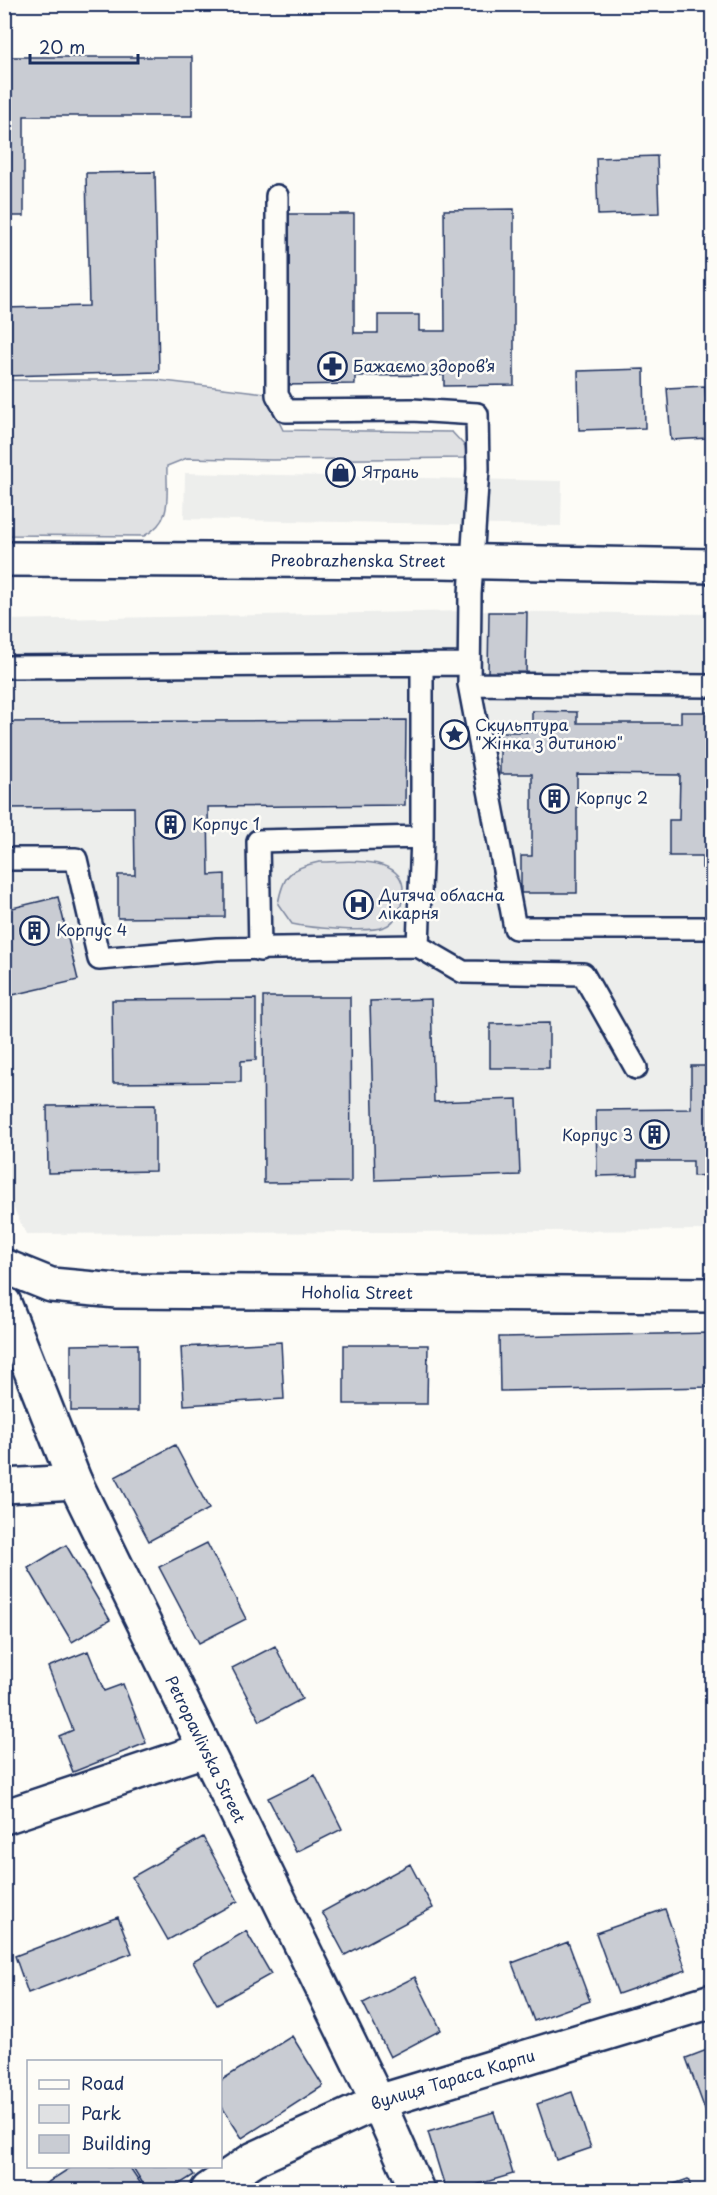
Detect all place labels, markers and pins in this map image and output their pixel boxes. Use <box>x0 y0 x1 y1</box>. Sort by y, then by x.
pharmacy icon: Бажаємо здоровʼя <box>316 350 348 382</box>
place label: Бажаємо здоровʼя <box>353 353 495 377</box>
shop icon: Ятрань <box>325 456 357 488</box>
place label: Ятрань <box>361 459 419 483</box>
place label: Скульптура "Жінка з дитиною" <box>475 712 623 754</box>
place icon: Скульптура "Жінка з дитиною" <box>438 718 470 750</box>
building icon: Корпус 2 <box>539 782 571 814</box>
place label: Корпус 2 <box>576 785 648 809</box>
building icon: Корпус 1 <box>155 808 187 840</box>
place label: Корпус 1 <box>192 811 260 835</box>
place label: Дитяча обласна лікарня <box>378 882 504 924</box>
hospital icon: Дитяча обласна лікарня <box>342 888 374 920</box>
building icon: Корпус 4 <box>19 914 51 946</box>
place label: Корпус 4 <box>56 917 127 941</box>
building icon: Корпус 3 <box>638 1119 670 1151</box>
place label: Корпус 3 <box>562 1122 633 1146</box>

